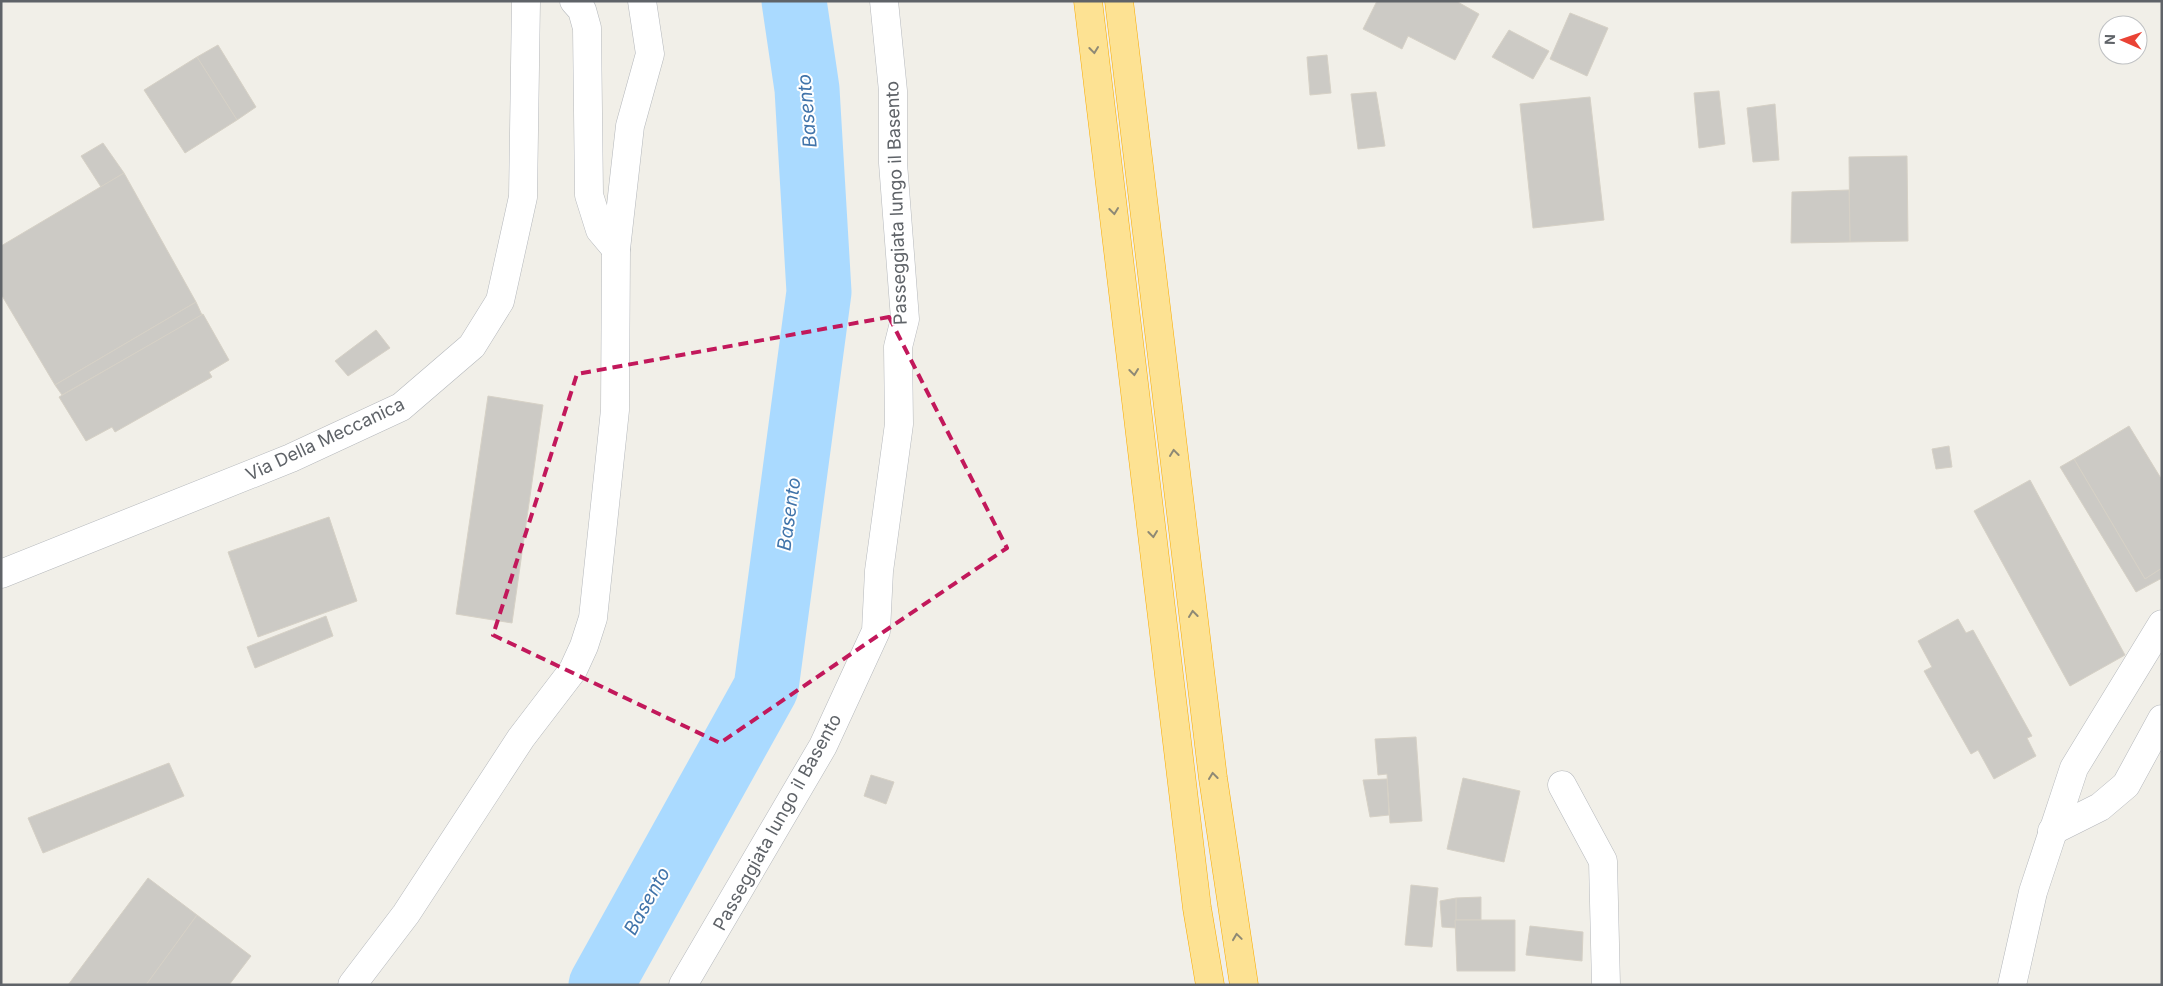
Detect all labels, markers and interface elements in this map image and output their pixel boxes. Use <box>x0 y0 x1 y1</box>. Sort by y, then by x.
north arrow <box>2098 15 2148 65</box>
text: N <box>2101 34 2118 45</box>
one-way arrow <box>1088 46 1099 54</box>
water label: Basento <box>792 73 822 149</box>
street label: Passeggiata lungo il Basento <box>881 81 911 325</box>
one-way arrow <box>1108 207 1119 215</box>
one-way arrow <box>1128 369 1139 377</box>
street label: Via Della Meccanica <box>242 393 408 485</box>
one-way arrow <box>1169 449 1180 457</box>
water label: Basento <box>772 476 806 552</box>
one-way arrow <box>1147 530 1158 538</box>
one-way arrow <box>1188 610 1199 618</box>
street label: Passeggiata lungo il Basento <box>709 710 845 934</box>
one-way arrow <box>1208 771 1219 779</box>
water label: Basento <box>619 863 675 939</box>
one-way arrow <box>1232 932 1242 941</box>

